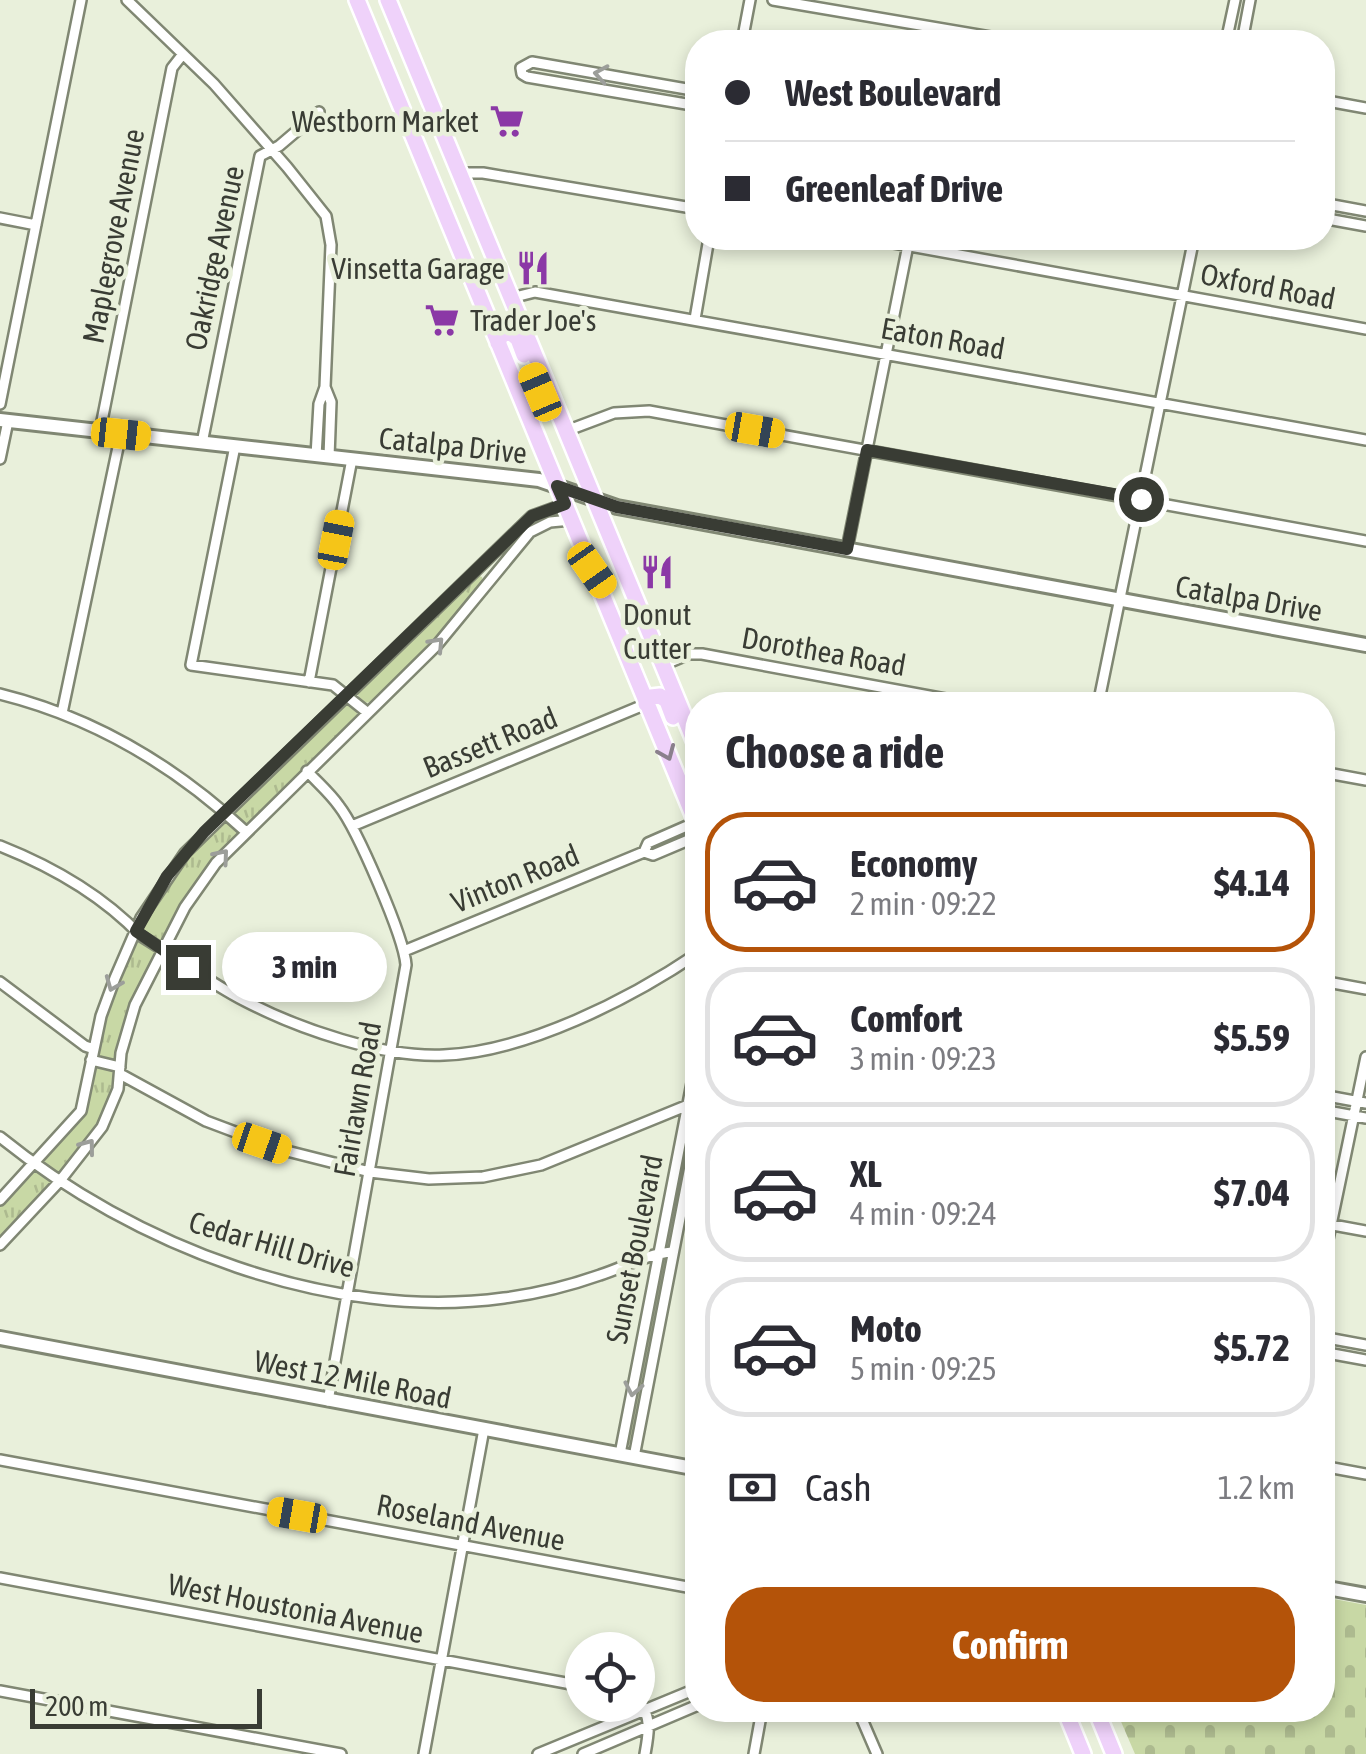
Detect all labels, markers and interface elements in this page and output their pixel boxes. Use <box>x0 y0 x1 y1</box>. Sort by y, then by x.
one-way arrow <box>593 64 610 85</box>
text: West Boulevard <box>785 71 1001 114</box>
supermarket icon: Westborn Market <box>488 102 526 140</box>
place label: Westborn Market <box>292 104 479 138</box>
street label: Maplegrove Avenue <box>76 126 150 346</box>
street label: Oakridge Avenue <box>178 163 250 353</box>
text: Greenleaf Drive <box>785 167 1003 210</box>
restaurant icon: Vinsetta Garage <box>514 249 552 287</box>
place label: Vinsetta Garage <box>331 251 505 285</box>
street label: Oxford Road <box>1198 256 1338 316</box>
supermarket icon: Trader Joe's <box>423 301 461 339</box>
place label: Trader Joe's <box>470 303 596 337</box>
street label: Eaton Road <box>878 310 1008 366</box>
car <box>514 359 566 425</box>
car <box>723 410 787 450</box>
car <box>90 416 152 452</box>
street label: Catalpa Drive <box>377 420 529 470</box>
route start <box>1119 477 1164 522</box>
car <box>316 508 356 572</box>
car <box>563 537 621 603</box>
restaurant icon: Donut Cutter <box>638 553 676 591</box>
street label: Catalpa Drive <box>1173 568 1325 628</box>
place label: Donut Cutter <box>623 597 692 665</box>
street label: Dorothea Road <box>739 620 909 682</box>
one-way arrow <box>425 638 443 656</box>
street label: Bassett Road <box>418 700 562 784</box>
text: Choose a ride <box>725 726 944 778</box>
one-way arrow <box>655 743 675 761</box>
street label: Vinton Road <box>446 837 584 919</box>
icon: car <box>730 837 820 927</box>
text: Economy <box>850 842 977 885</box>
one-way arrow <box>211 849 229 867</box>
text: $4.14 <box>1214 861 1290 904</box>
text: 2 min · 09:22 <box>850 885 997 922</box>
callout: 3 min <box>223 932 388 1002</box>
route end <box>166 945 211 990</box>
text: 3 min <box>272 948 337 985</box>
one-way arrow <box>104 974 124 992</box>
icon: car <box>730 992 820 1082</box>
text: Comfort <box>850 997 962 1040</box>
text: $5.59 <box>1214 1016 1290 1059</box>
street label: Fairlawn Road <box>327 1019 387 1179</box>
text: 3 min · 09:23 <box>850 1040 997 1077</box>
car <box>229 1119 295 1167</box>
one-way arrow <box>76 1139 93 1157</box>
icon: car <box>730 1147 820 1237</box>
street label: Sunset Boulevard <box>599 1152 669 1346</box>
text: XL <box>850 1152 882 1195</box>
text: $7.04 <box>1214 1171 1290 1214</box>
text: 4 min · 09:24 <box>850 1195 997 1232</box>
street label: Cedar Hill Drive <box>185 1204 359 1284</box>
icon: car <box>730 1302 820 1392</box>
text: Moto <box>850 1307 922 1350</box>
text: $5.72 <box>1214 1326 1290 1369</box>
street label: West 12 Mile Road <box>252 1343 454 1415</box>
text: 5 min · 09:25 <box>850 1350 997 1387</box>
one-way arrow <box>623 1380 644 1397</box>
icon: cash <box>725 1460 780 1515</box>
text: Cash <box>805 1466 872 1509</box>
text: 1.2 km <box>1218 1469 1295 1506</box>
street label: Roseland Avenue <box>374 1487 568 1557</box>
car <box>265 1495 329 1535</box>
street label: West Houstonia Avenue <box>165 1567 427 1649</box>
button: Confirm <box>725 1587 1295 1702</box>
map controls <box>565 1632 655 1722</box>
button: locate <box>565 1632 655 1722</box>
scale bar <box>30 1684 262 1728</box>
text: 200 m <box>45 1690 108 1722</box>

